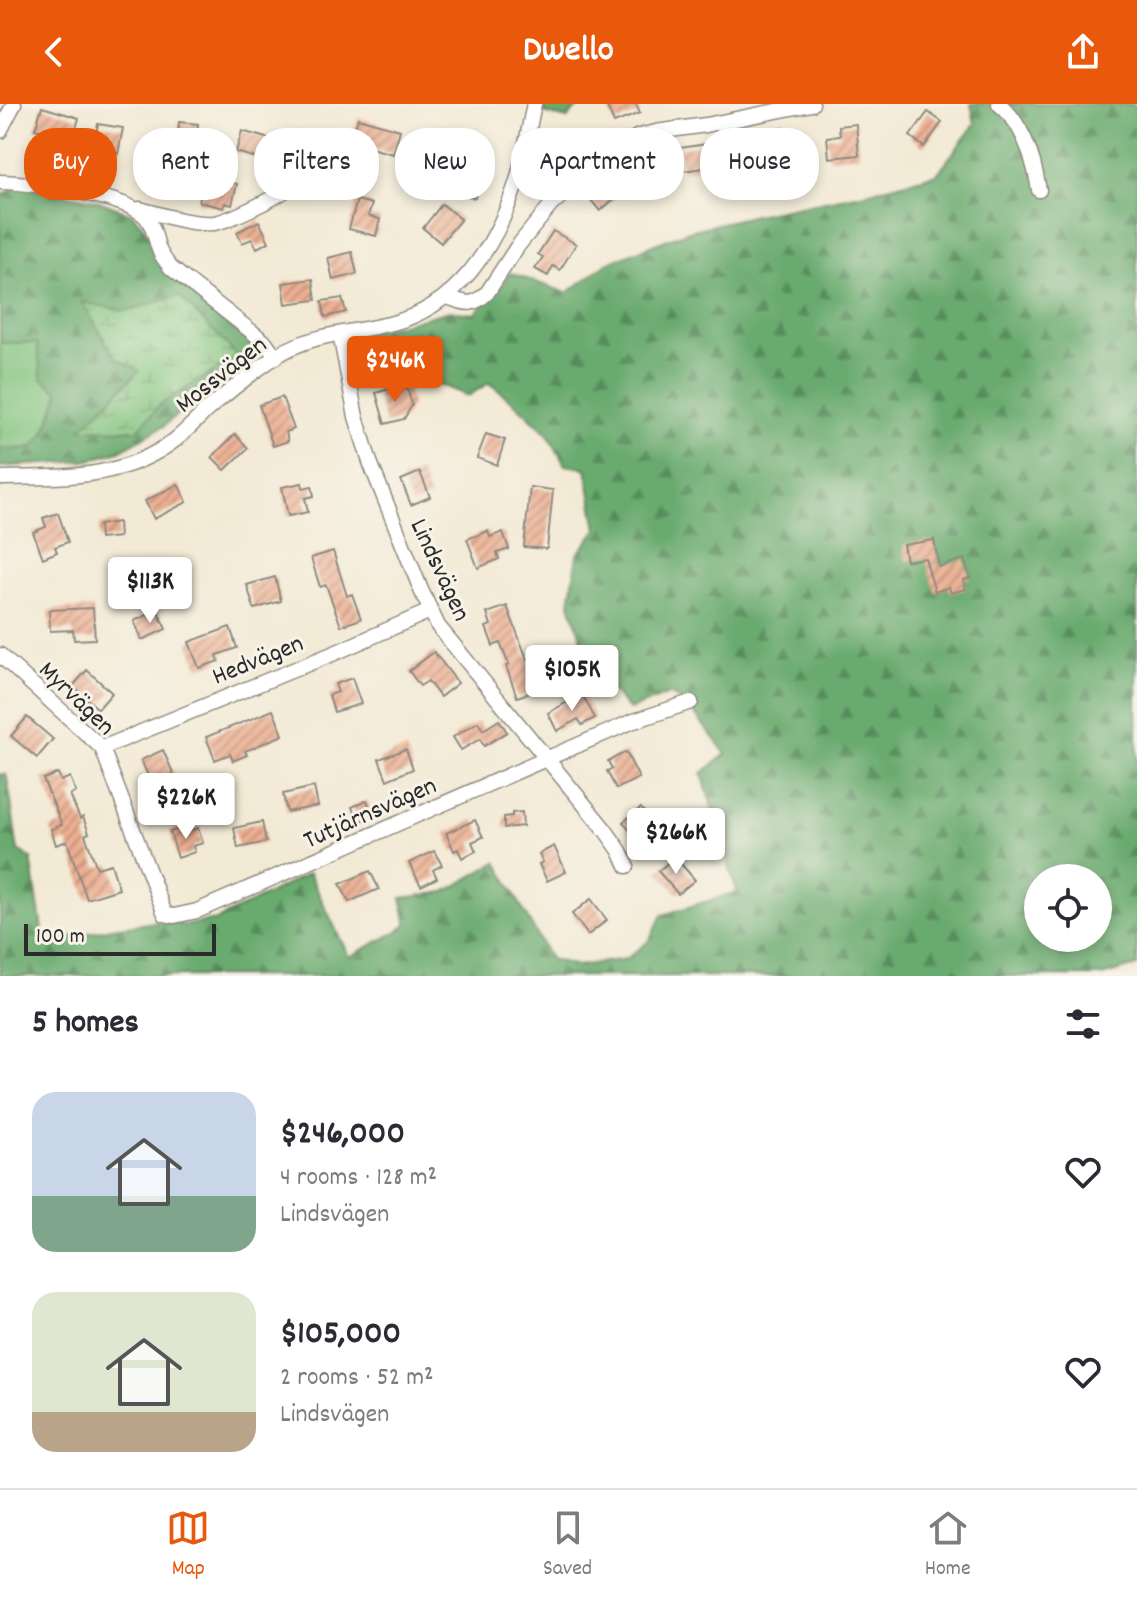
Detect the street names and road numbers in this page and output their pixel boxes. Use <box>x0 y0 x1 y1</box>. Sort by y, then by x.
street label: Mossvägen <box>168 328 276 423</box>
street label: Lindsvägen <box>399 513 479 628</box>
street label: Hedvägen <box>207 626 310 696</box>
street label: Myrvägen <box>29 654 122 746</box>
street label: Tutjärnsvägen <box>298 768 443 860</box>

